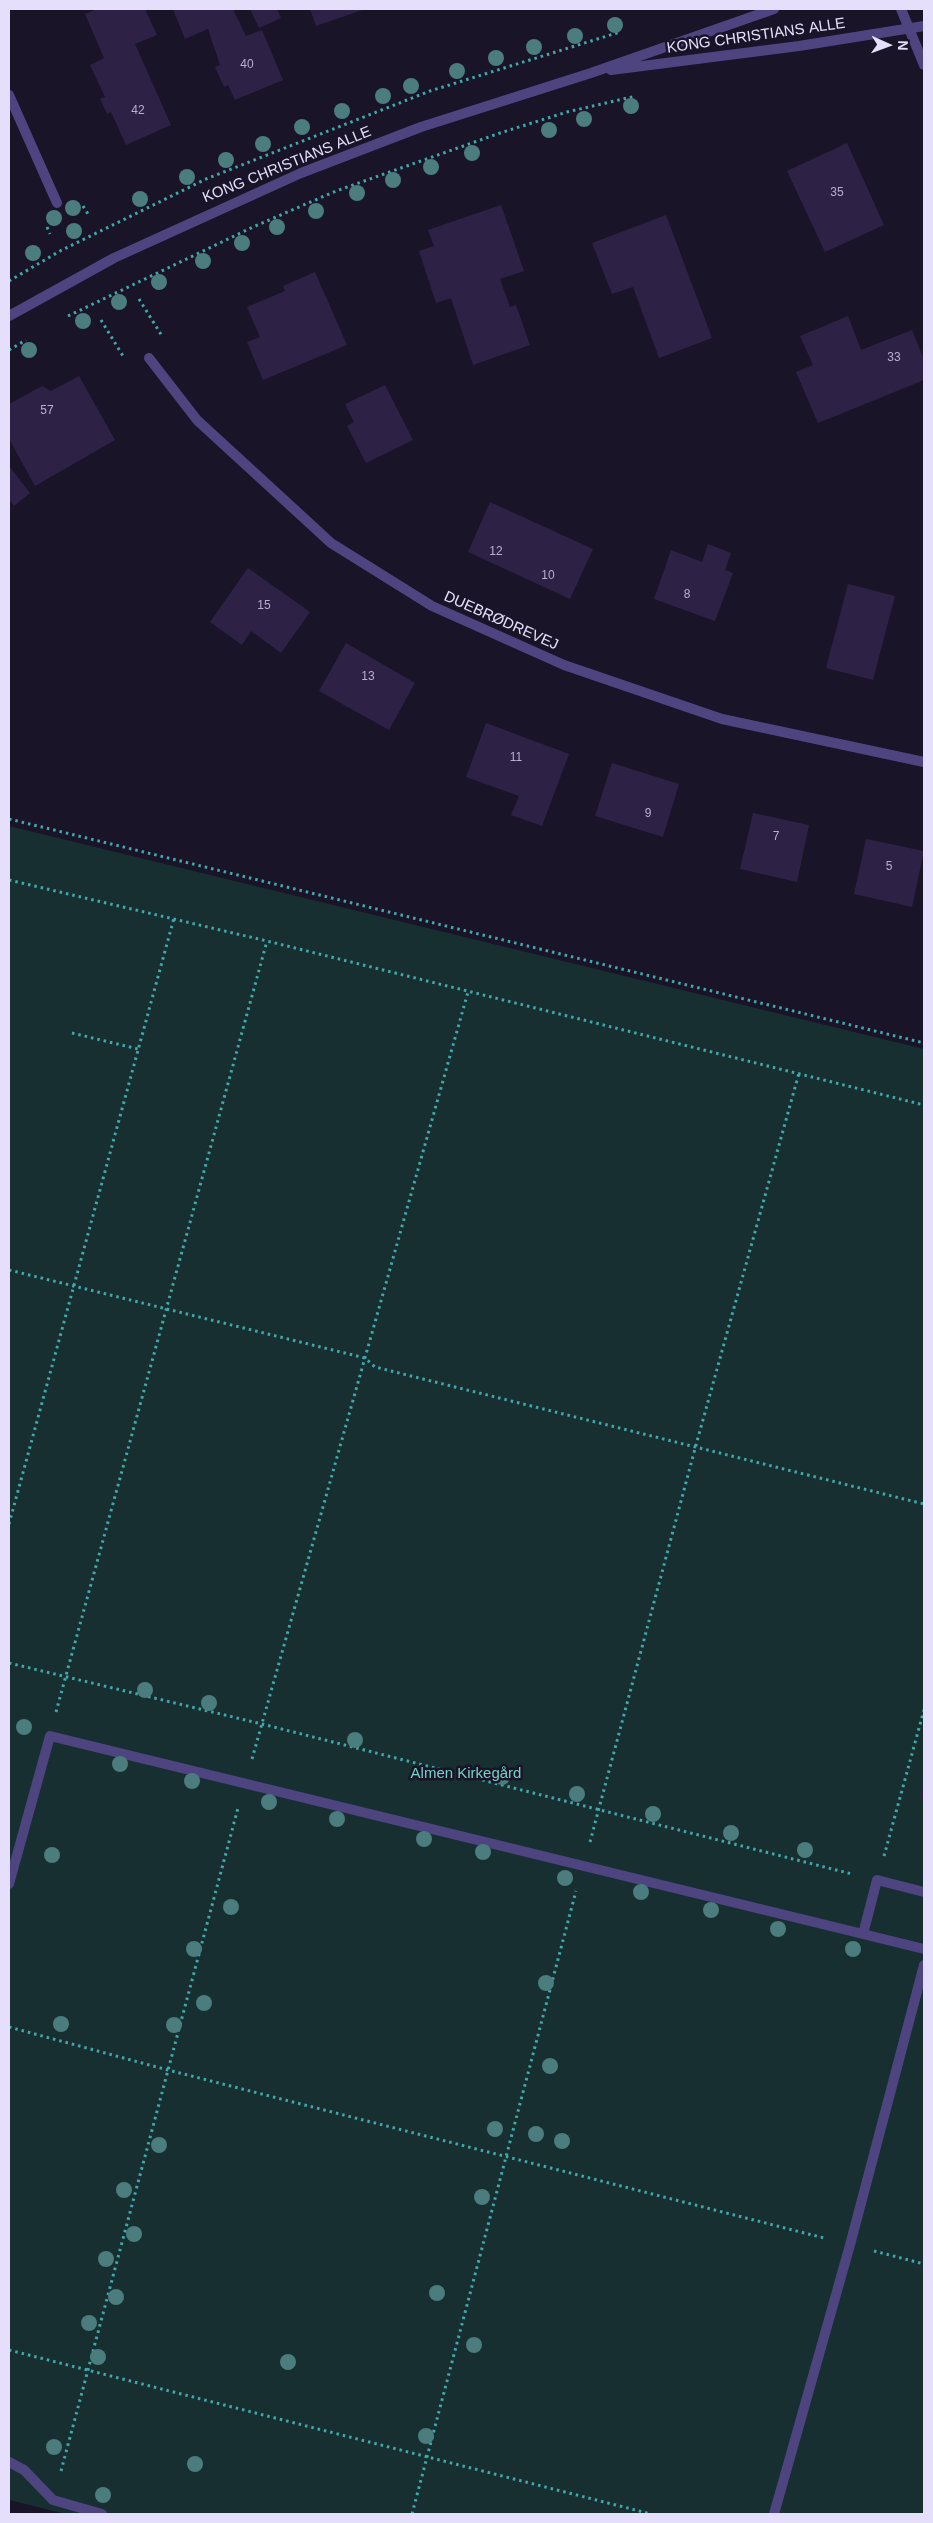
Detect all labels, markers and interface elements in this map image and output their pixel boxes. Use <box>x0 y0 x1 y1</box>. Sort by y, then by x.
street label: KONG CHRISTIANS ALLE <box>666 15 846 57</box>
north arrow <box>863 20 913 70</box>
text: N <box>895 40 911 51</box>
house number: 40 <box>240 58 254 72</box>
house number: 42 <box>131 104 145 118</box>
street label: KONG CHRISTIANS ALLE <box>200 123 374 207</box>
house number: 35 <box>830 186 844 200</box>
house number: 33 <box>887 351 901 365</box>
house number: 57 <box>40 404 54 418</box>
house number: 12 <box>489 545 503 559</box>
house number: 10 <box>541 569 555 583</box>
street label: DUEBRØDREVEJ <box>441 588 561 654</box>
house number: 8 <box>684 588 690 602</box>
house number: 15 <box>257 599 271 613</box>
house number: 13 <box>361 670 375 684</box>
house number: 11 <box>510 751 522 765</box>
house number: 9 <box>645 807 651 821</box>
house number: 7 <box>773 830 779 844</box>
house number: 5 <box>886 860 892 874</box>
park label: Almen Kirkegård <box>411 1765 521 1783</box>

